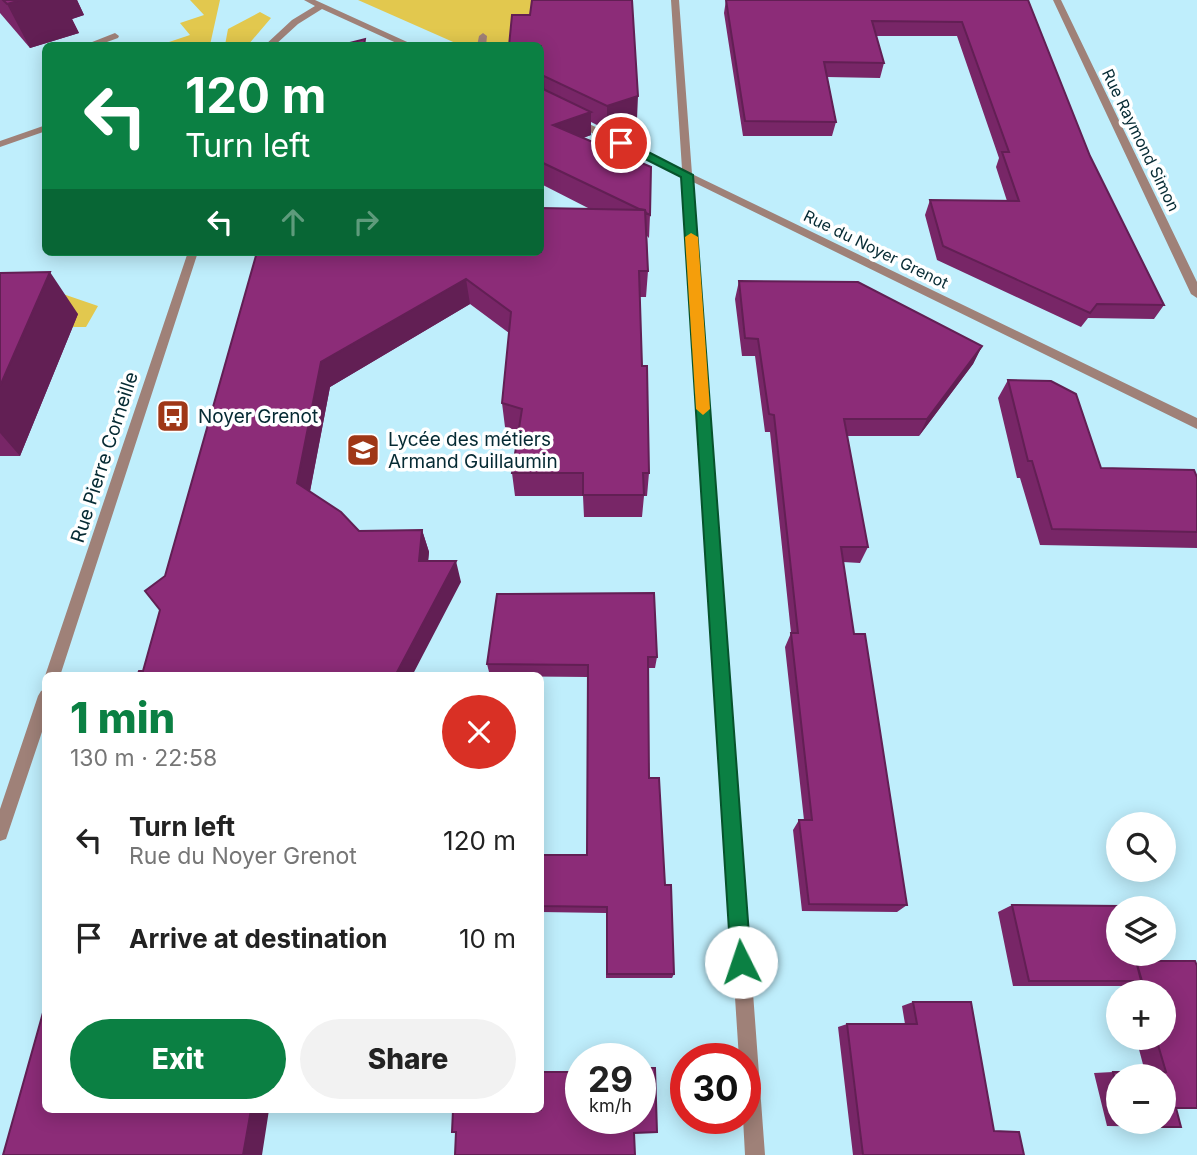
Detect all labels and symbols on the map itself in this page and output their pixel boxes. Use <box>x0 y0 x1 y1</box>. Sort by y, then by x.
street label: Rue Raymond Simon <box>1098 65 1184 215</box>
pin <box>591 113 651 173</box>
street label: Rue du Noyer Grenot <box>800 205 952 293</box>
street label: Rue Pierre Corneille <box>66 369 143 546</box>
bus stop icon: Noyer Grenot <box>154 397 192 435</box>
place label: Noyer Grenot <box>198 405 318 428</box>
place label: Lycée des métiers Armand Guillaumin <box>388 428 558 473</box>
school or university icon: Lycée des métiers Armand Guillaumin <box>344 431 382 469</box>
position arrow <box>704 925 778 999</box>
speed limit sign: 30 <box>670 1043 761 1134</box>

